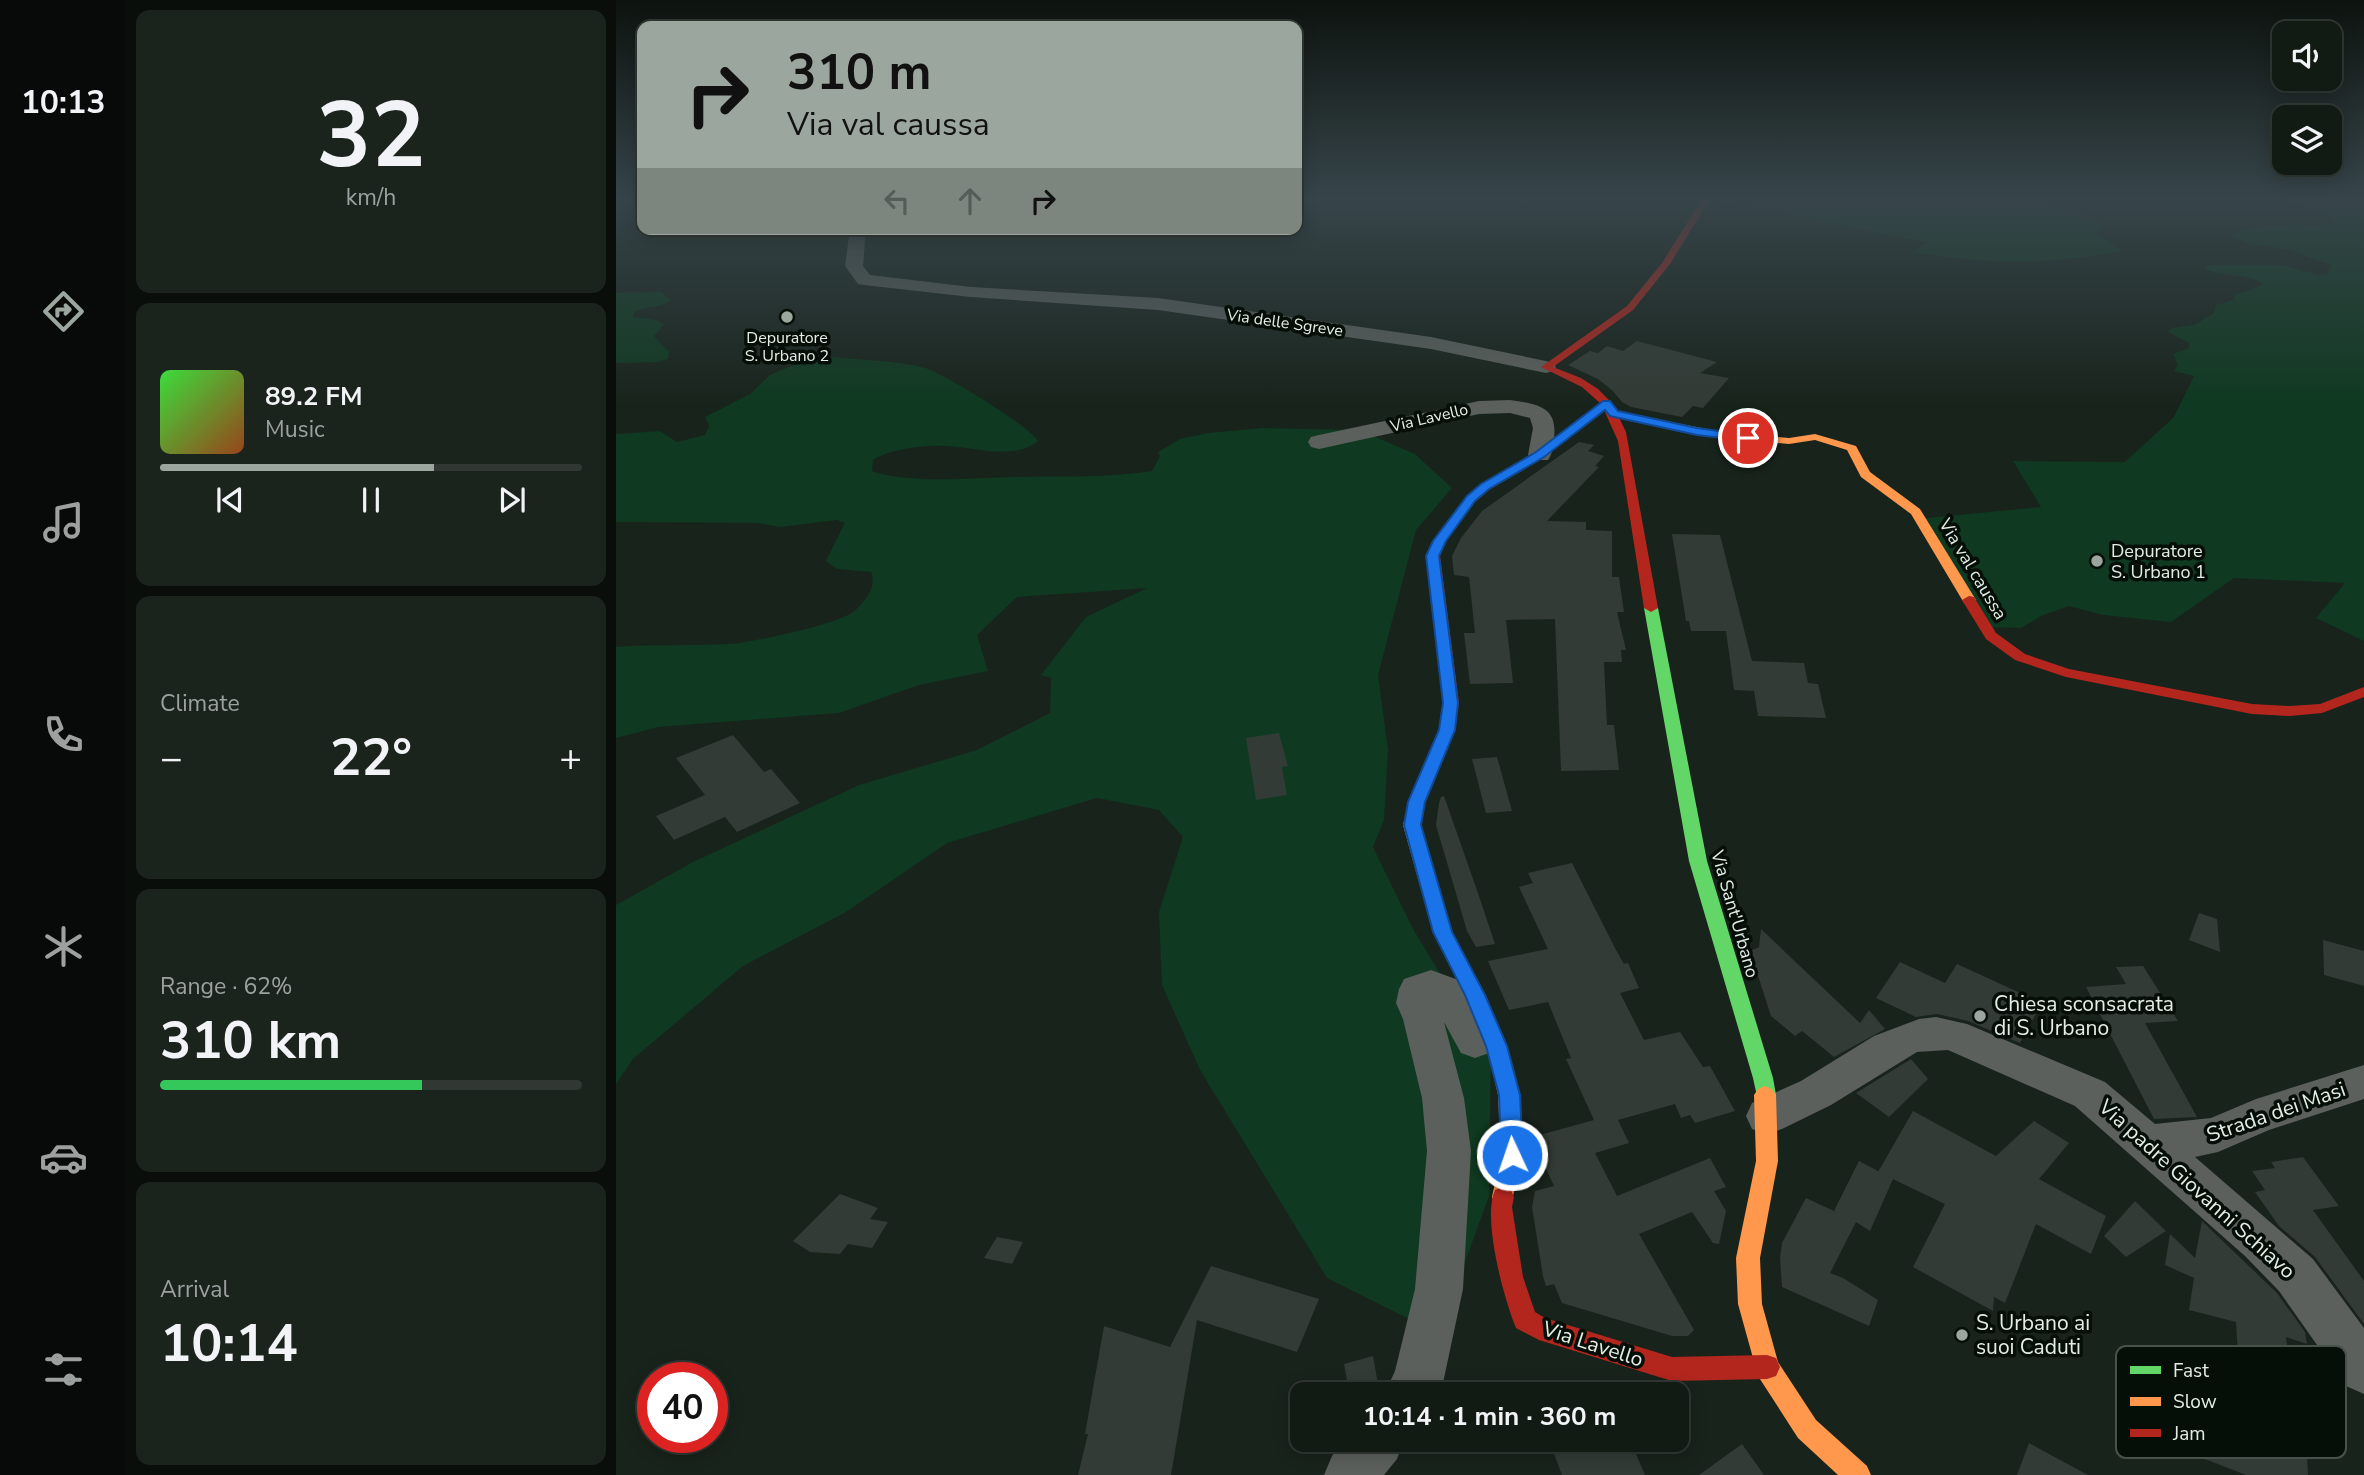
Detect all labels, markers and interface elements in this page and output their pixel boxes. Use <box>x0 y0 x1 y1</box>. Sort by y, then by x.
map controls <box>2272 21 2342 175</box>
button: sound <box>2272 21 2342 91</box>
text: 310 m <box>787 39 931 106</box>
icon: right <box>672 49 763 140</box>
text: 32 <box>316 74 426 198</box>
text: 10:13 <box>21 81 105 124</box>
text: Via val caussa <box>787 103 990 146</box>
button: layers <box>2272 105 2342 175</box>
text: km/h <box>346 182 396 213</box>
icon: left <box>878 182 916 220</box>
icon: ahead <box>951 182 989 220</box>
icon: right <box>1024 182 1062 220</box>
icon: directions <box>39 287 88 336</box>
street label: Via delle Sgreve <box>1224 304 1344 342</box>
marker: Depuratore S. Urbano 2 <box>779 309 795 325</box>
place label: Depuratore S. Urbano 2 <box>745 327 829 367</box>
text: 89.2 FM <box>265 379 362 414</box>
street label: Via Lavello <box>1387 398 1470 438</box>
pin <box>1718 408 1778 468</box>
text: Music <box>265 414 325 445</box>
icon: arrive <box>1729 419 1767 457</box>
icon: previous <box>211 481 249 519</box>
icon: pause <box>352 481 390 519</box>
icon: next <box>493 481 531 519</box>
icon: music <box>39 498 88 547</box>
street label: Via val caussa <box>1933 513 2013 624</box>
place label: Depuratore S. Urbano 1 <box>2111 539 2206 584</box>
marker: Depuratore S. Urbano 1 <box>2089 553 2105 569</box>
text: Climate <box>160 688 240 719</box>
icon: phone <box>39 710 88 759</box>
text: 22° <box>330 722 412 793</box>
text: − <box>160 733 183 784</box>
text: + <box>559 733 582 784</box>
street label: Via Sant'Urbano <box>1705 846 1765 981</box>
icon: climate <box>39 922 88 971</box>
text: Range · 62% <box>160 971 292 1002</box>
place label: Chiesa sconsacrata di S. Urbano <box>1994 990 2174 1042</box>
text: 310 km <box>160 1005 341 1076</box>
marker: Chiesa sconsacrata di S. Urbano <box>1972 1008 1988 1024</box>
street label: Strada dei Masi <box>2203 1075 2349 1149</box>
street label: Via padre Giovanni Schiavo <box>2092 1092 2301 1285</box>
position arrow <box>1475 1118 1549 1192</box>
icon: car <box>39 1133 88 1182</box>
text: Arrival <box>160 1274 229 1305</box>
text: 10:14 <box>160 1308 298 1379</box>
place label: S. Urbano ai suoi Caduti <box>1976 1309 2090 1361</box>
street label: Via Lavello <box>1538 1314 1647 1373</box>
marker: S. Urbano ai suoi Caduti <box>1954 1327 1970 1343</box>
icon: filters <box>39 1345 88 1394</box>
legend <box>2116 1346 2346 1458</box>
text: Fast <box>2173 1358 2209 1384</box>
speed limit sign: 40 <box>637 1362 728 1453</box>
text: Slow <box>2173 1389 2217 1415</box>
text: 10:14 · 1 min · 360 m <box>1363 1399 1616 1434</box>
text: Jam <box>2172 1421 2206 1447</box>

